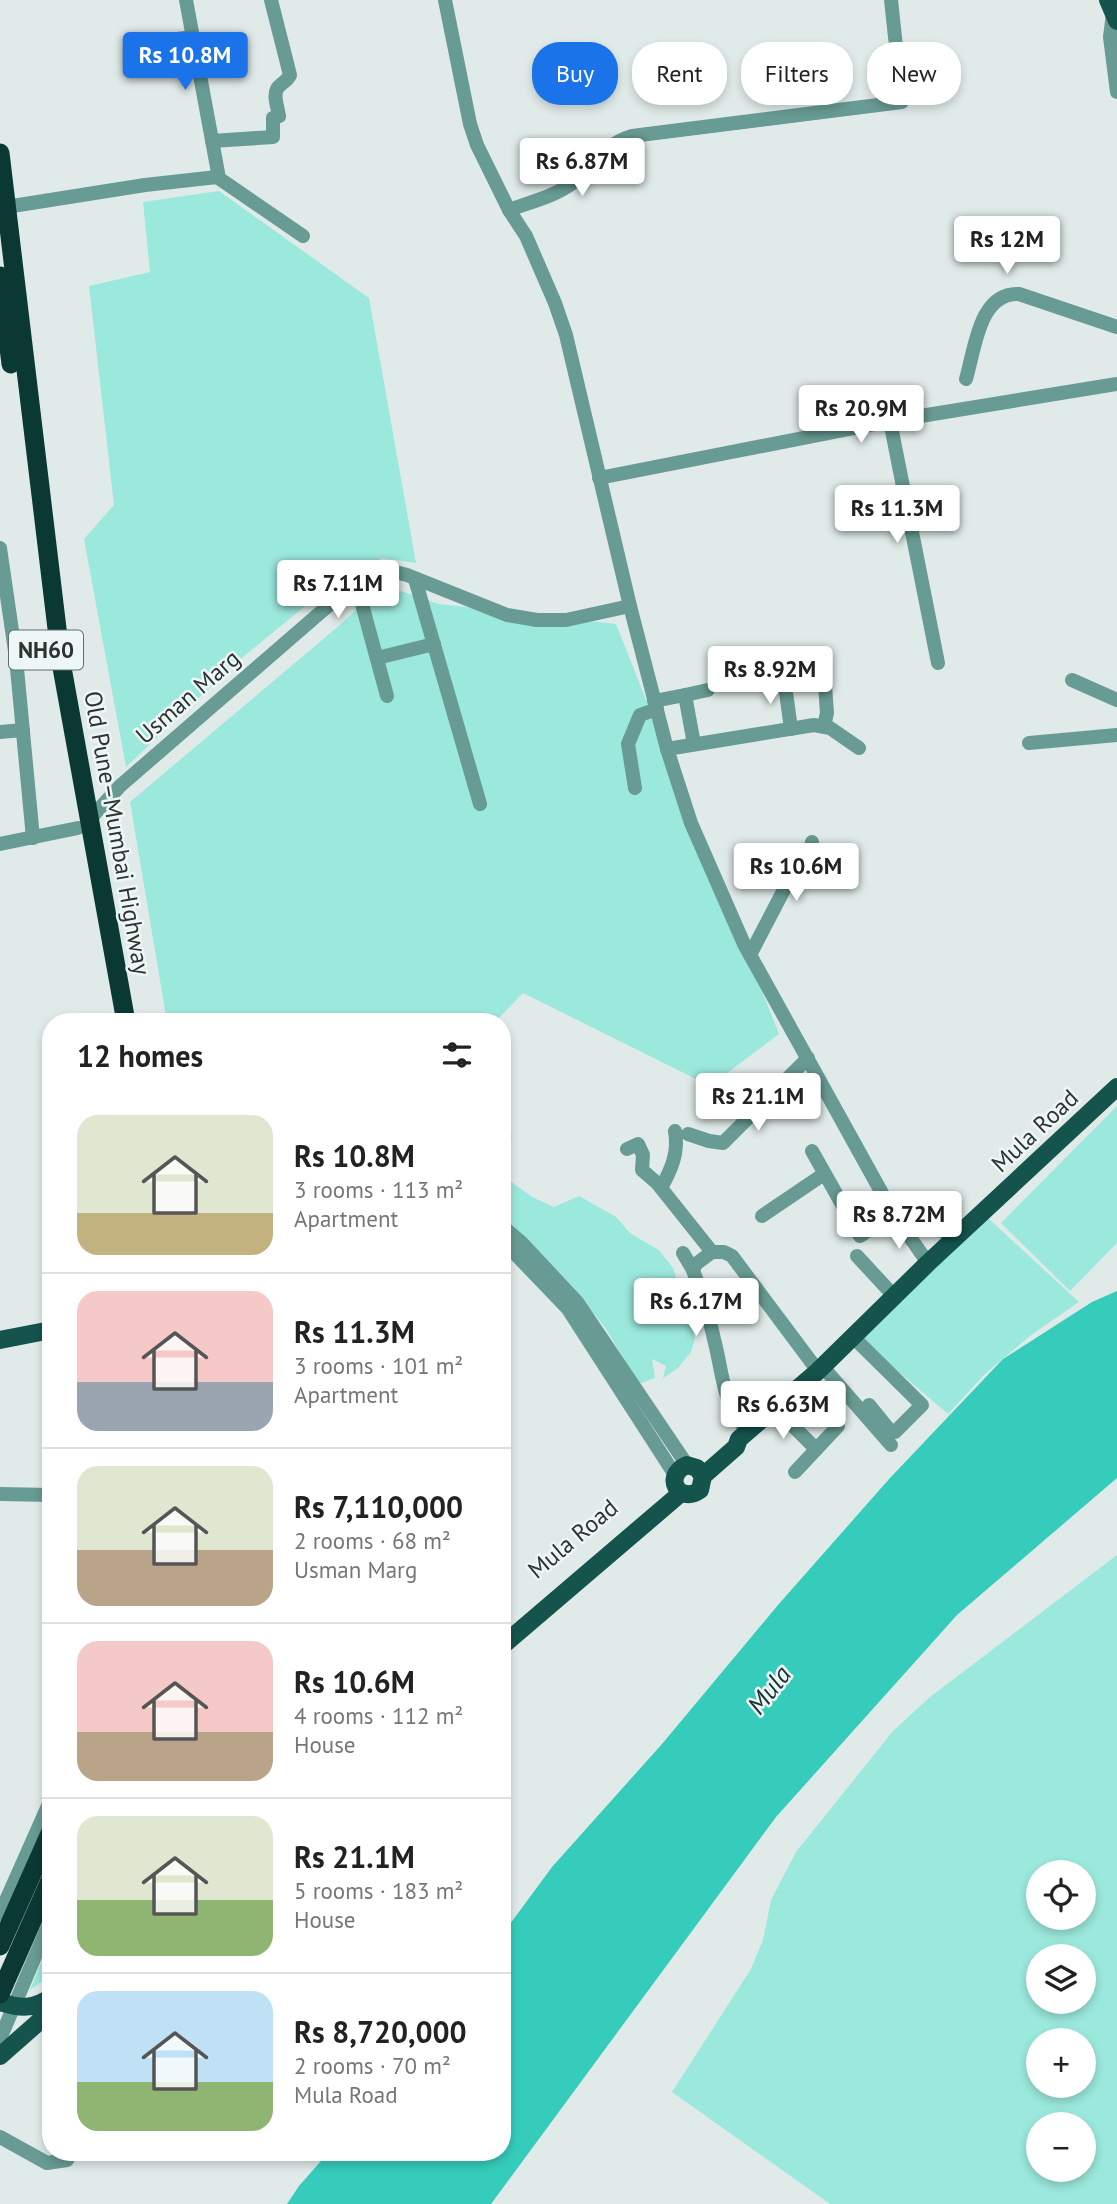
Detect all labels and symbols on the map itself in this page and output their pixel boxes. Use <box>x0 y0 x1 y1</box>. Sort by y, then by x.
pin: Rs 10.8M <box>113 32 257 92</box>
pin: Rs 6.87M <box>510 138 654 198</box>
pin: Rs 12M <box>950 216 1064 276</box>
pin: Rs 20.9M <box>789 386 933 445</box>
pin: Rs 11.3M <box>825 486 969 545</box>
pin: Rs 7.11M <box>266 560 410 620</box>
road number: NH60 <box>9 630 83 670</box>
street label: Usman Marg <box>129 643 246 751</box>
pin: Rs 8.92M <box>698 646 842 706</box>
street label: Old Pune–Mumbai Highway <box>77 688 158 977</box>
pin: Rs 10.6M <box>724 844 868 903</box>
pin: Rs 21.1M <box>686 1074 830 1133</box>
street label: Mula Road <box>985 1082 1085 1179</box>
pin: Rs 8.72M <box>827 1192 971 1251</box>
pin: Rs 6.17M <box>624 1278 768 1338</box>
pin: Rs 6.63M <box>711 1382 855 1441</box>
street label: Mula Road <box>521 1492 624 1585</box>
water label: Mula <box>739 1659 798 1721</box>

